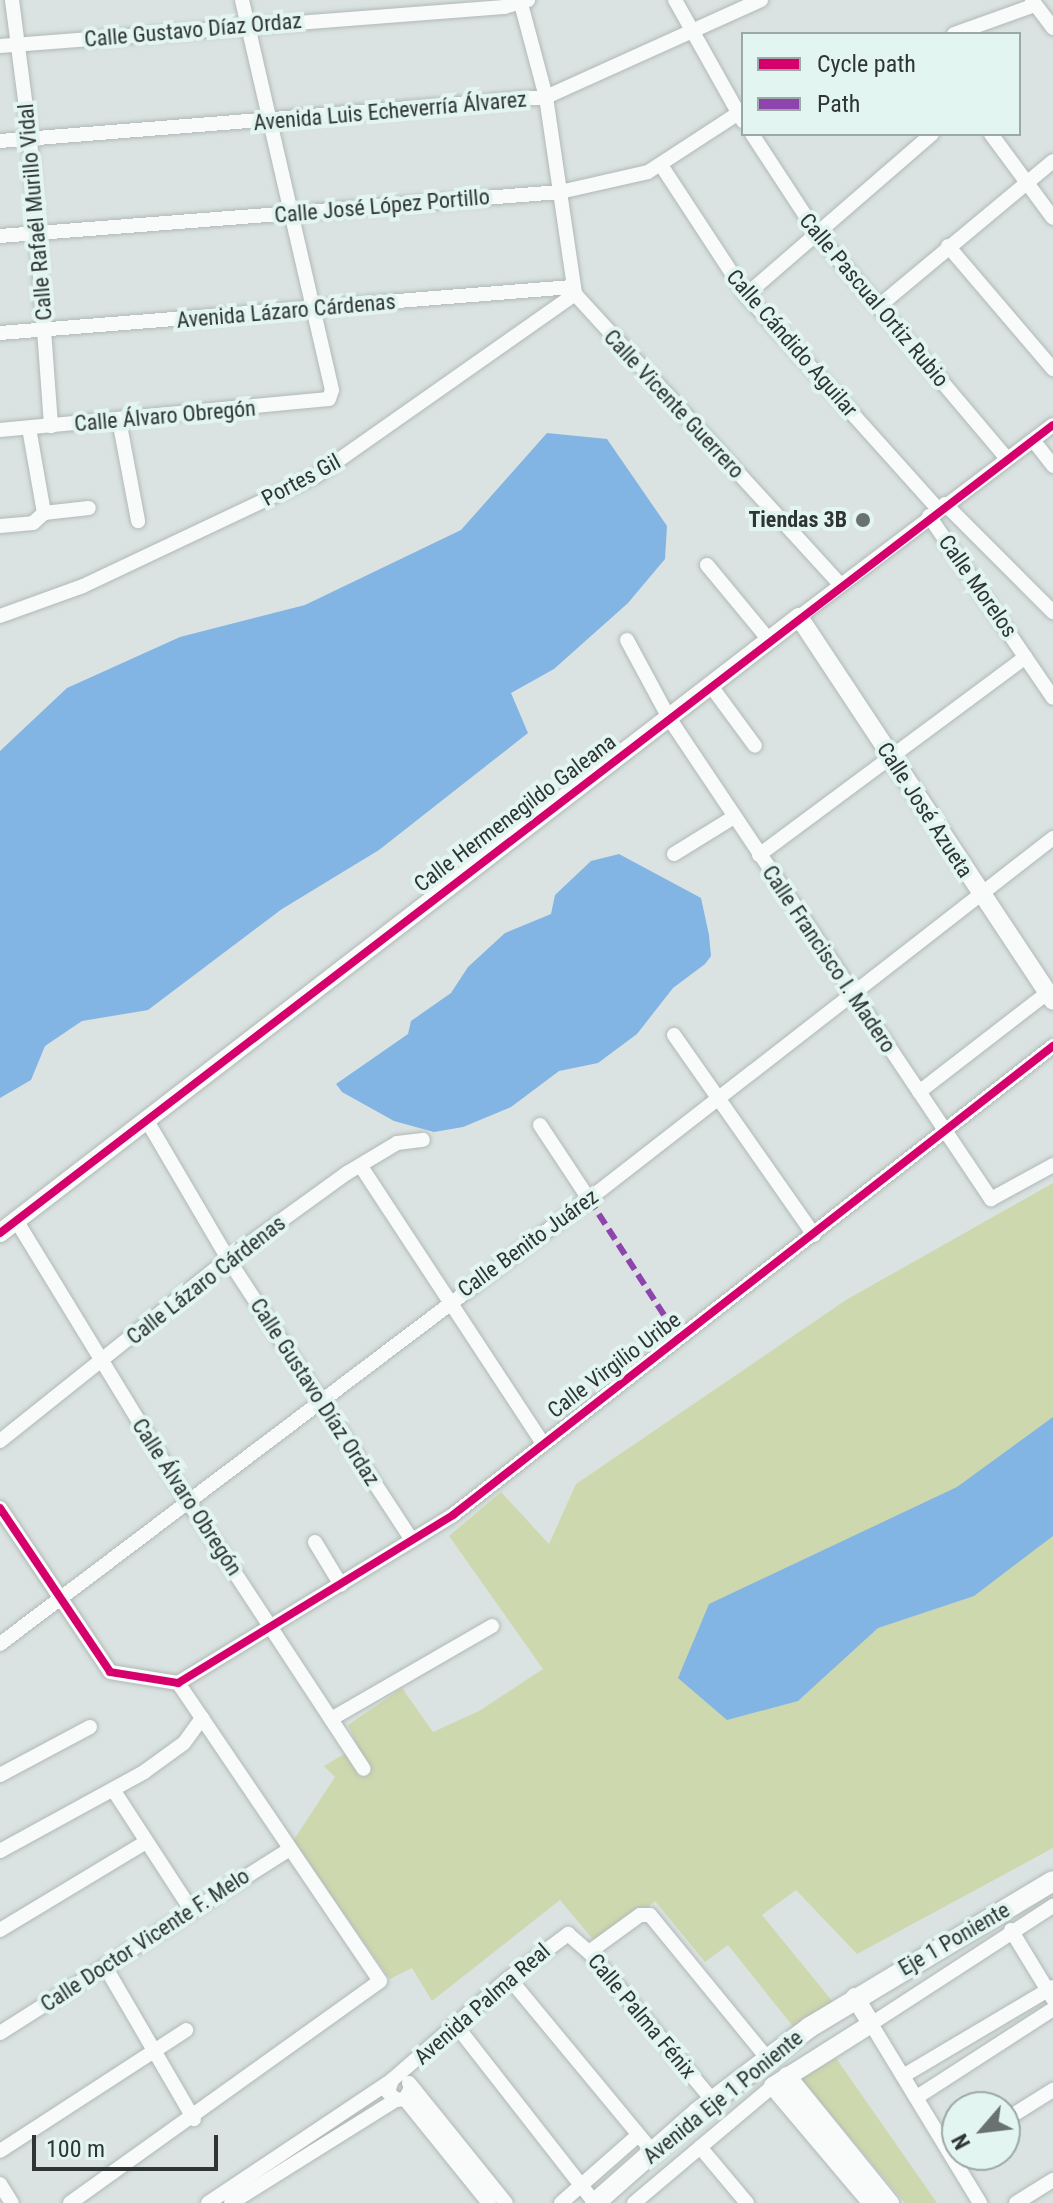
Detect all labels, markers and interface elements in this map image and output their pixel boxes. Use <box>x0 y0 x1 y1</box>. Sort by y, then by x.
street label: Calle Gustavo Díaz Ordaz <box>83 7 303 53</box>
legend <box>741 32 1021 136</box>
text: Cycle path <box>817 50 916 78</box>
street label: Avenida Luis Echeverría Álvarez <box>252 86 528 136</box>
text: Path <box>817 90 860 118</box>
street label: Calle Rafaél Murillo Vidal <box>12 102 58 322</box>
street label: Calle José López Portillo <box>273 183 491 229</box>
street label: Calle Pascual Ortiz Rubio <box>794 208 954 392</box>
street label: Calle Cándido Aguilar <box>721 264 863 422</box>
street label: Avenida Lázaro Cárdenas <box>175 288 397 334</box>
street label: Calle Vicente Guerrero <box>598 324 750 484</box>
street label: Calle Álvaro Obregón <box>73 395 257 437</box>
street label: Portes Gil <box>257 448 345 512</box>
place label: Tiendas 3B <box>748 507 847 533</box>
marker: Tiendas 3B <box>854 511 872 529</box>
street label: Calle Morelos <box>933 530 1023 642</box>
street label: Calle Hermenegildo Galeana <box>409 729 621 897</box>
street label: Calle José Azueta <box>871 737 979 883</box>
street label: Calle Francisco I. Madero <box>757 860 901 1058</box>
street label: Calle Benito Juárez <box>453 1183 603 1303</box>
street label: Calle Lázaro Cárdenas <box>121 1210 291 1350</box>
street label: Calle Gustavo Díaz Ordaz <box>245 1293 385 1491</box>
street label: Calle Virgilio Uribe <box>542 1306 686 1424</box>
street label: Calle Álvaro Obregón <box>126 1413 248 1581</box>
street label: Calle Doctor Vicente F. Melo <box>36 1863 254 2017</box>
street label: Eje 1 Poniente <box>894 1897 1014 1981</box>
street label: Avenida Palma Real <box>409 1938 555 2070</box>
street label: Calle Palma Fénix <box>582 1948 702 2084</box>
street label: Avenida Eje 1 Poniente <box>638 2025 808 2169</box>
north arrow <box>941 2091 1021 2171</box>
scale bar <box>36 2119 222 2169</box>
text: N <box>947 2130 975 2153</box>
text: 100 m <box>46 2135 105 2163</box>

